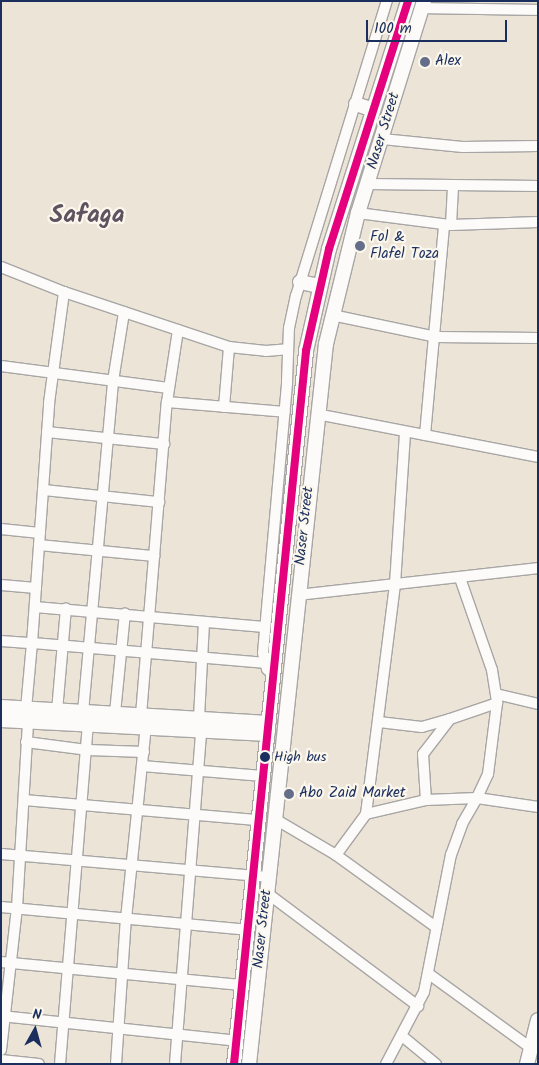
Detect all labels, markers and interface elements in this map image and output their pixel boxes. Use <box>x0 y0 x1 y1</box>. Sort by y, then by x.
scale bar <box>369 10 510 42</box>
text: 100 m <box>374 17 412 41</box>
place label: Alex <box>435 53 461 71</box>
marker: Alex <box>419 56 431 68</box>
street label: Naser Street <box>364 90 404 172</box>
district label: Safaga <box>50 200 124 230</box>
place label: Fol & Flafel Toza <box>370 228 439 263</box>
marker: Fol & Flafel Toza <box>354 240 366 252</box>
street label: Naser Street <box>292 486 318 566</box>
place label: High bus <box>274 749 327 765</box>
marker: High bus <box>260 752 270 762</box>
place label: Abo Zaid Market <box>299 785 406 803</box>
marker: Abo Zaid Market <box>283 788 295 800</box>
street label: Naser Street <box>250 889 276 969</box>
text: N <box>31 1004 43 1027</box>
north arrow <box>10 1005 60 1055</box>

